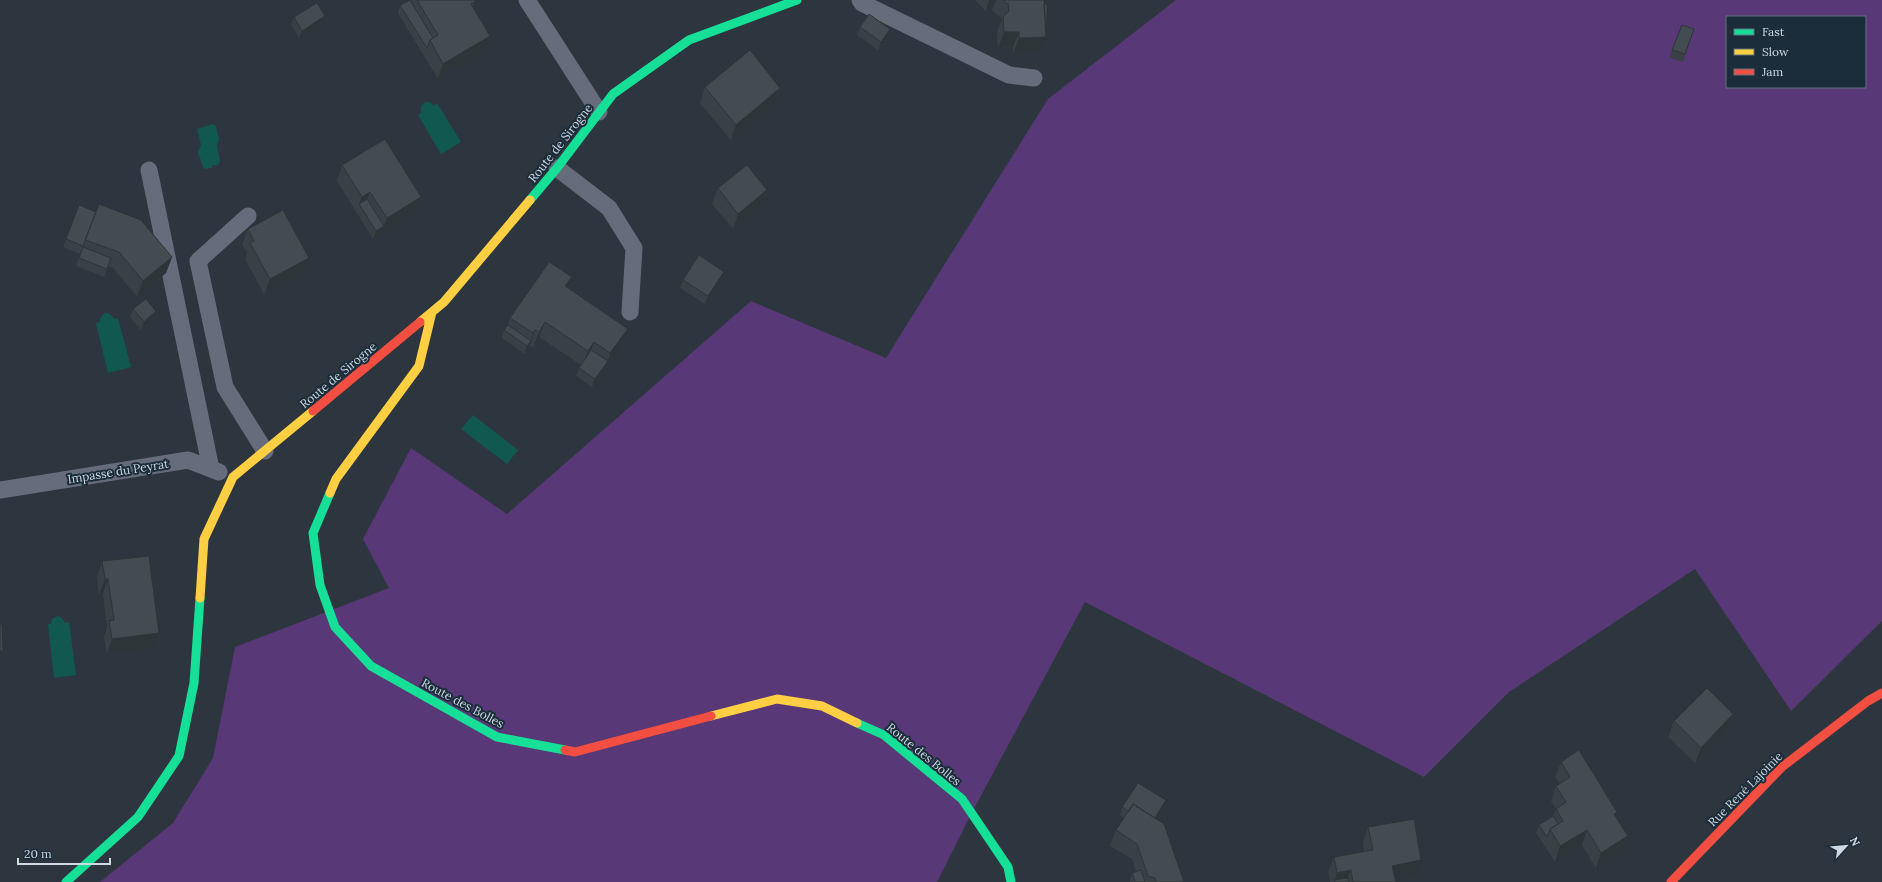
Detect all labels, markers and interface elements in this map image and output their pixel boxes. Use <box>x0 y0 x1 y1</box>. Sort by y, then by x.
legend <box>1726 16 1866 88</box>
text: Fast <box>1762 24 1785 39</box>
text: Slow <box>1762 44 1789 59</box>
text: Jam <box>1761 64 1783 79</box>
street label: Route de Sirogne <box>525 100 596 185</box>
street label: Route de Sirogne <box>297 338 380 411</box>
street label: Impasse du Peyrat <box>66 456 170 486</box>
street label: Route des Bolles <box>419 675 507 731</box>
street label: Route des Bolles <box>884 719 965 789</box>
street label: Rue René Lajoinie <box>1705 748 1786 829</box>
north arrow <box>1826 826 1866 866</box>
text: N <box>1847 834 1863 849</box>
scale bar <box>18 840 110 866</box>
text: 20 m <box>24 846 52 861</box>

